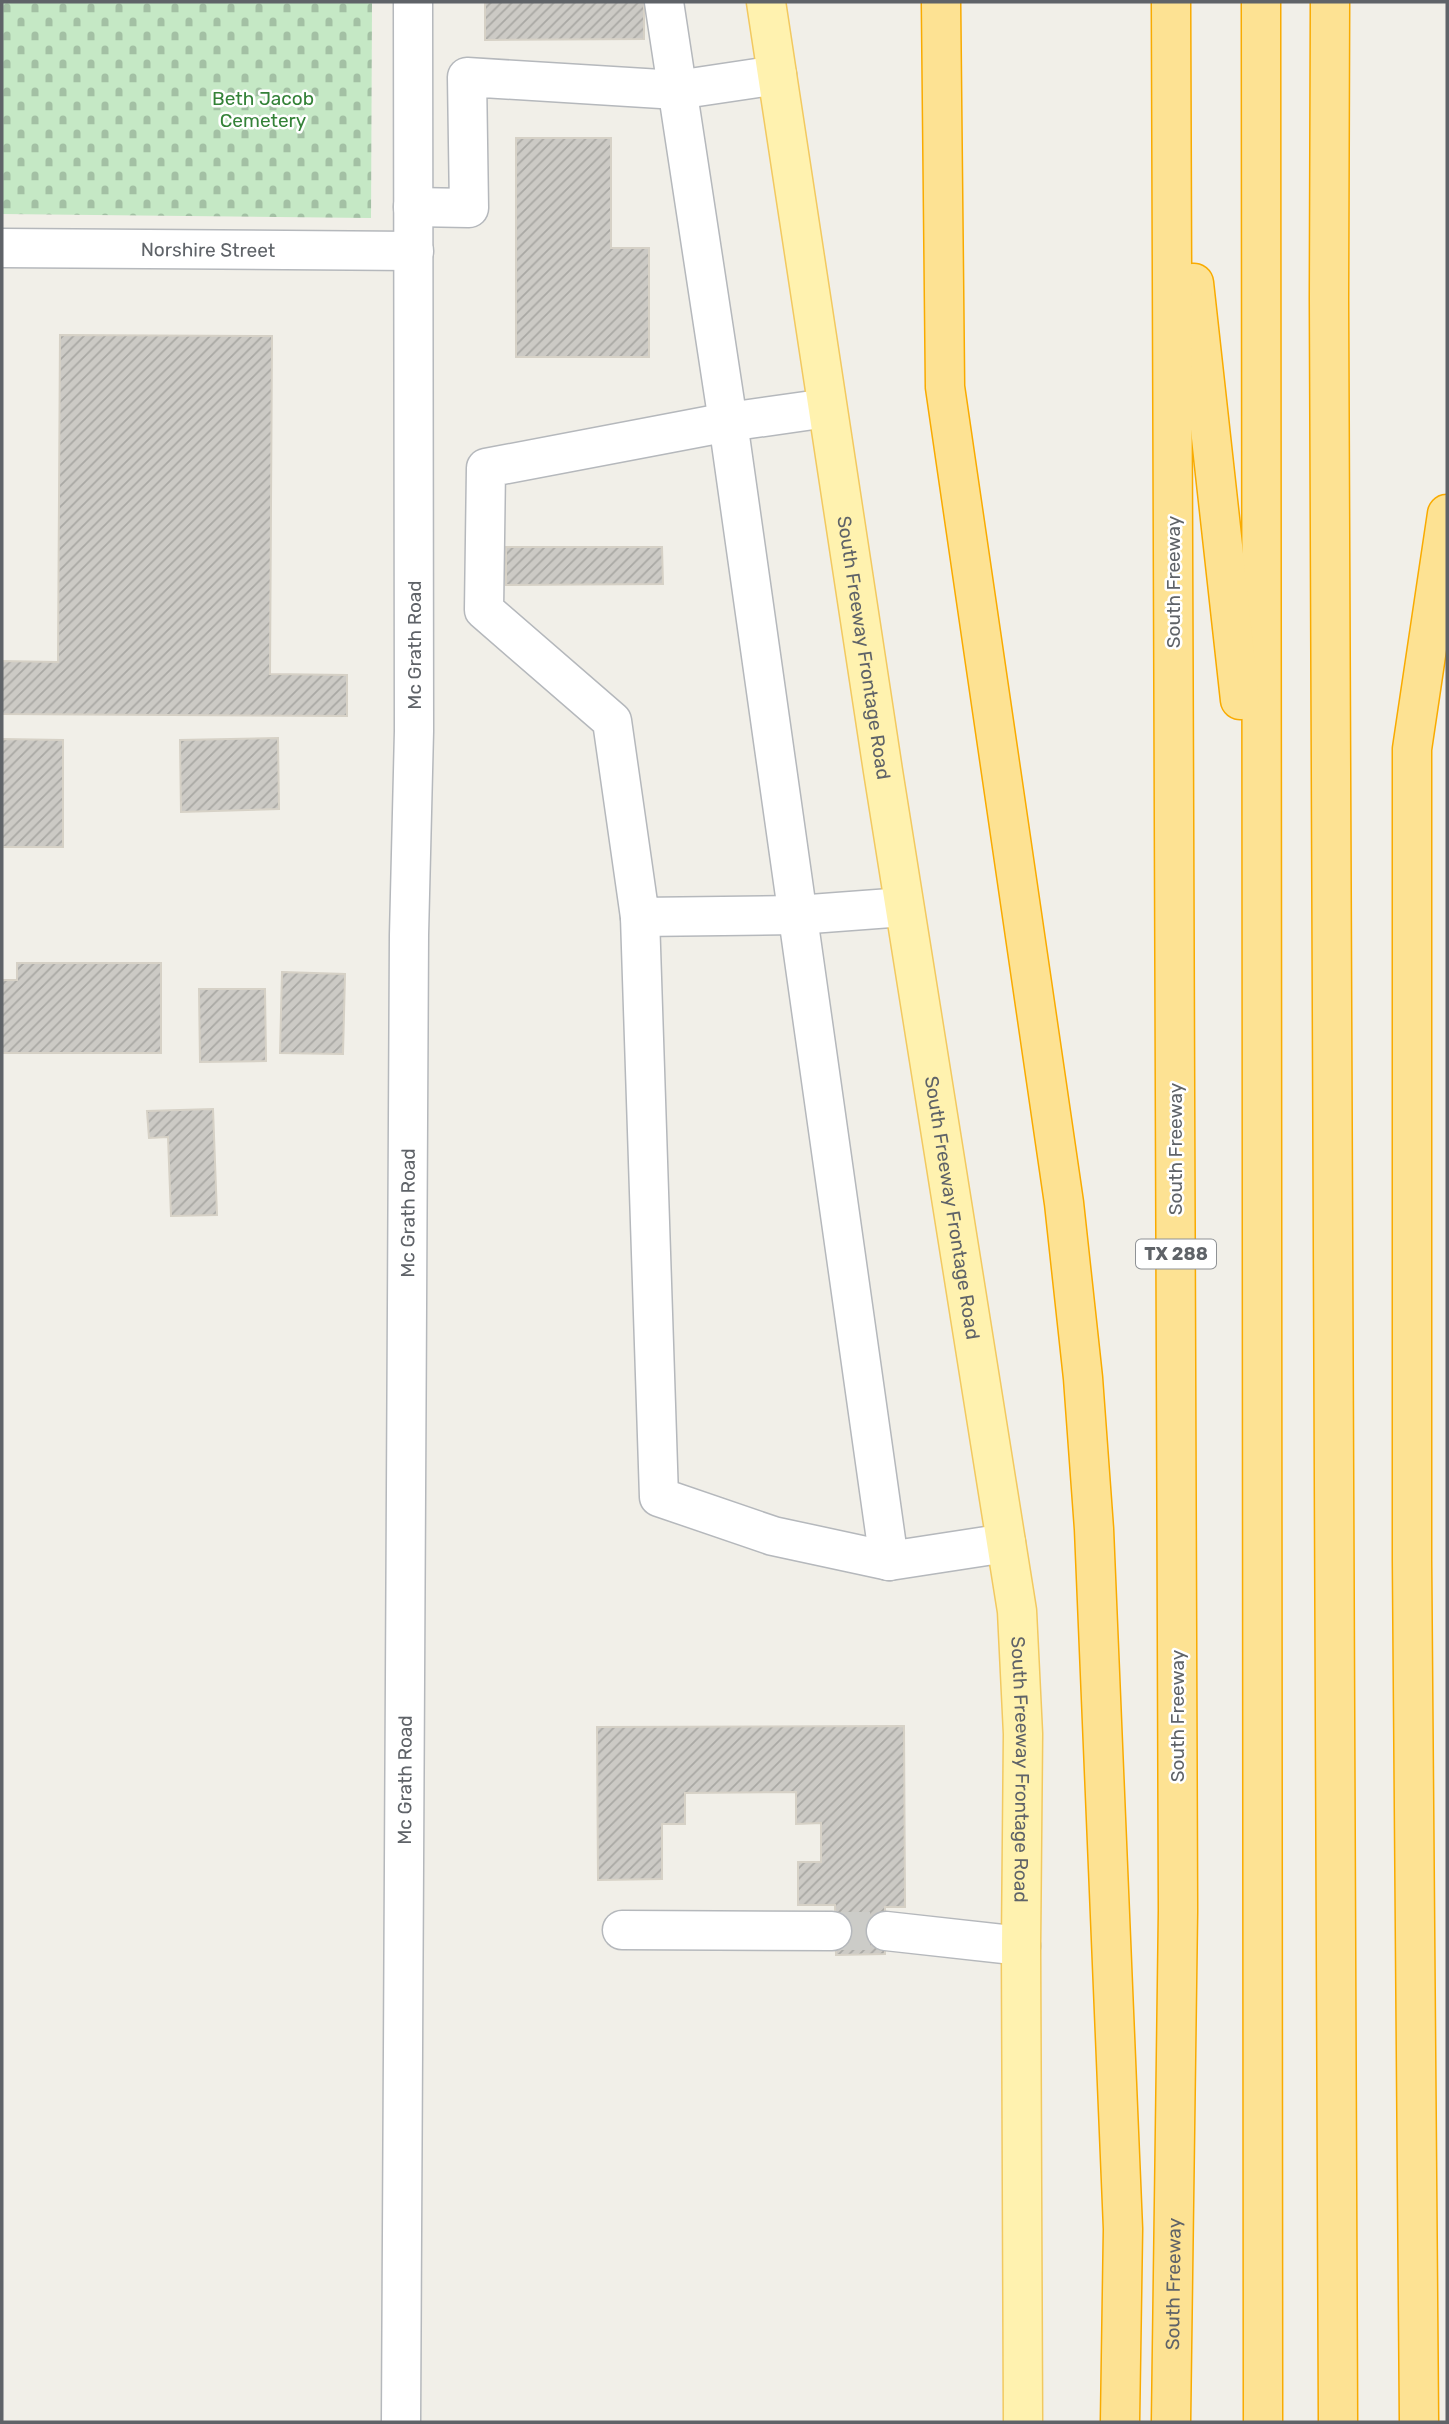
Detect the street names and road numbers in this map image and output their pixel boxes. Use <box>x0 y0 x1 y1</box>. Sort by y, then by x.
street label: Norshire Street <box>141 238 276 261</box>
street label: South Freeway Frontage Road <box>833 514 896 781</box>
street label: South Freeway <box>1162 516 1185 648</box>
street label: Mc Grath Road <box>403 580 426 710</box>
street label: South Freeway Frontage Road <box>920 1074 985 1341</box>
street label: South Freeway <box>1164 1083 1187 1215</box>
street label: Mc Grath Road <box>396 1148 419 1278</box>
road number: TX 288 <box>1136 1240 1216 1268</box>
street label: South Freeway Frontage Road <box>1007 1636 1035 1903</box>
street label: South Freeway <box>1166 1650 1189 1782</box>
street label: Mc Grath Road <box>393 1715 416 1845</box>
street label: South Freeway <box>1160 2218 1185 2350</box>

